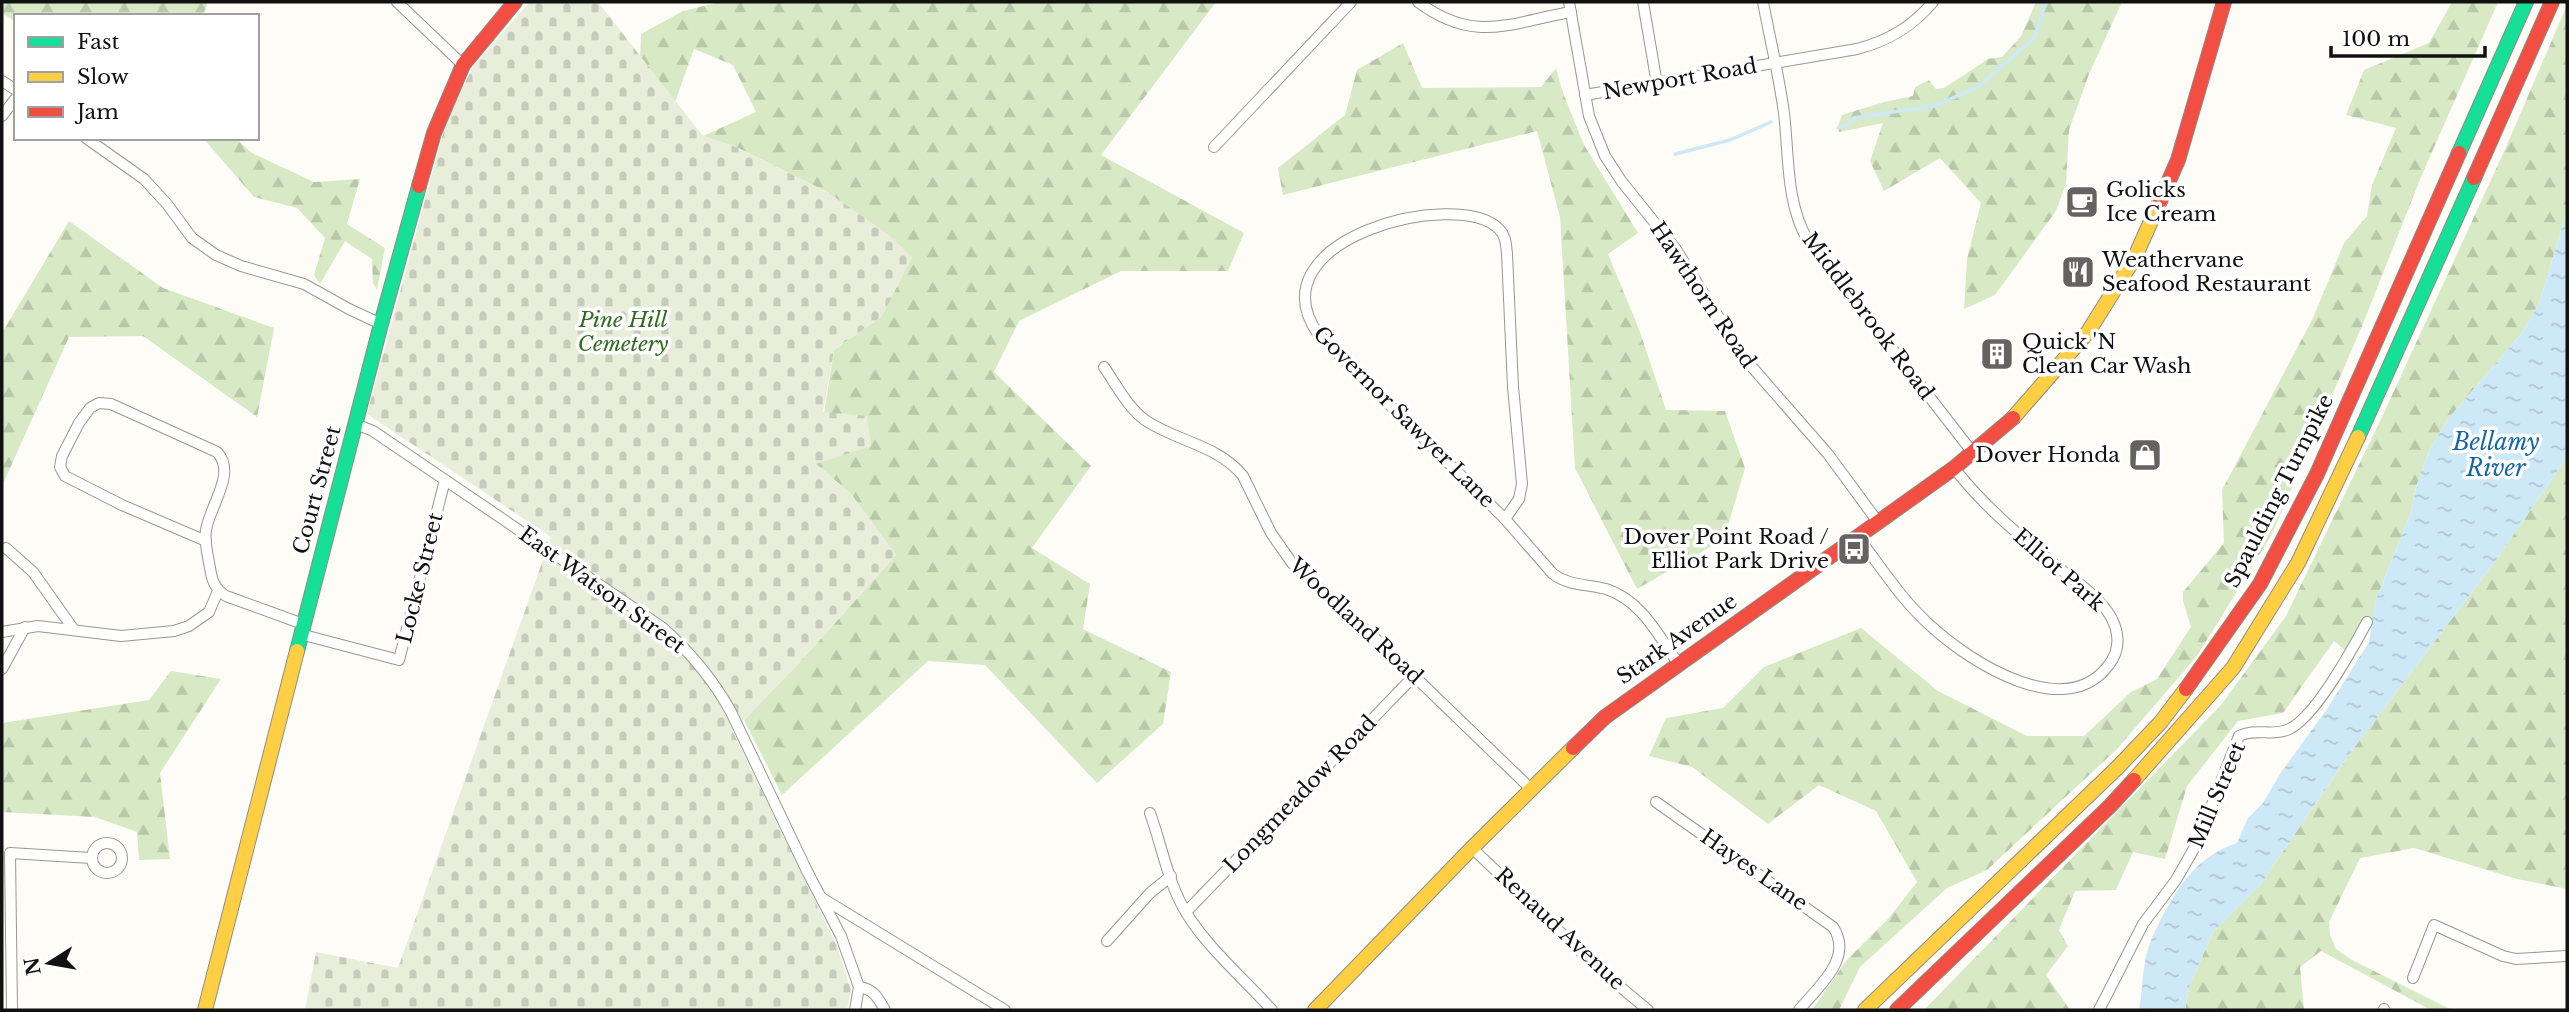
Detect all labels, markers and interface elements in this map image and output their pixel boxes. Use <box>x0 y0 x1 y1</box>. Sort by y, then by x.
legend <box>14 14 259 140</box>
scale bar <box>2331 14 2485 58</box>
text: 100 m <box>2342 26 2410 52</box>
text: Fast <box>77 29 119 55</box>
street label: Newport Road <box>1601 53 1759 105</box>
text: Slow <box>77 64 129 90</box>
text: Jam <box>74 99 119 125</box>
place label: Golicks Ice Cream <box>2106 177 2217 227</box>
cafe icon: Golicks Ice Cream <box>2063 183 2101 221</box>
street label: Hawthorn Road <box>1644 217 1762 373</box>
street label: Middlebrook Road <box>1797 227 1939 405</box>
place label: Weathervane Seafood Restaurant <box>2101 247 2311 297</box>
restaurant icon: Weathervane Seafood Restaurant <box>2059 253 2097 291</box>
park label: Pine Hill Cemetery <box>578 307 668 357</box>
street label: Governor Sawyer Lane <box>1308 321 1500 513</box>
place label: Quick 'N Clean Car Wash <box>2022 329 2191 379</box>
building icon: Quick 'N Clean Car Wash <box>1978 335 2016 373</box>
street label: Spaulding Turnpike <box>2219 390 2339 592</box>
street label: Court Street <box>287 423 347 557</box>
water label: Bellamy River <box>2452 428 2539 482</box>
shop icon: Dover Honda <box>2126 436 2164 474</box>
place label: Dover Honda <box>1975 442 2120 468</box>
street label: Locke Street <box>391 510 449 646</box>
street label: East Watson Street <box>514 521 690 659</box>
street label: Elliot Park <box>2008 523 2110 617</box>
place label: Dover Point Road / Elliot Park Drive <box>1623 524 1829 574</box>
bus stop icon: Dover Point Road / Elliot Park Drive <box>1835 530 1873 568</box>
street label: Woodland Road <box>1283 552 1428 690</box>
street label: Stark Avenue <box>1612 588 1742 690</box>
street label: Longmeadow Road <box>1218 710 1382 878</box>
street label: Mill Street <box>2183 738 2251 852</box>
street label: Hayes Lane <box>1696 824 1812 916</box>
street label: Renaud Avenue <box>1490 862 1630 996</box>
north arrow <box>14 928 84 998</box>
text: N <box>20 955 46 977</box>

